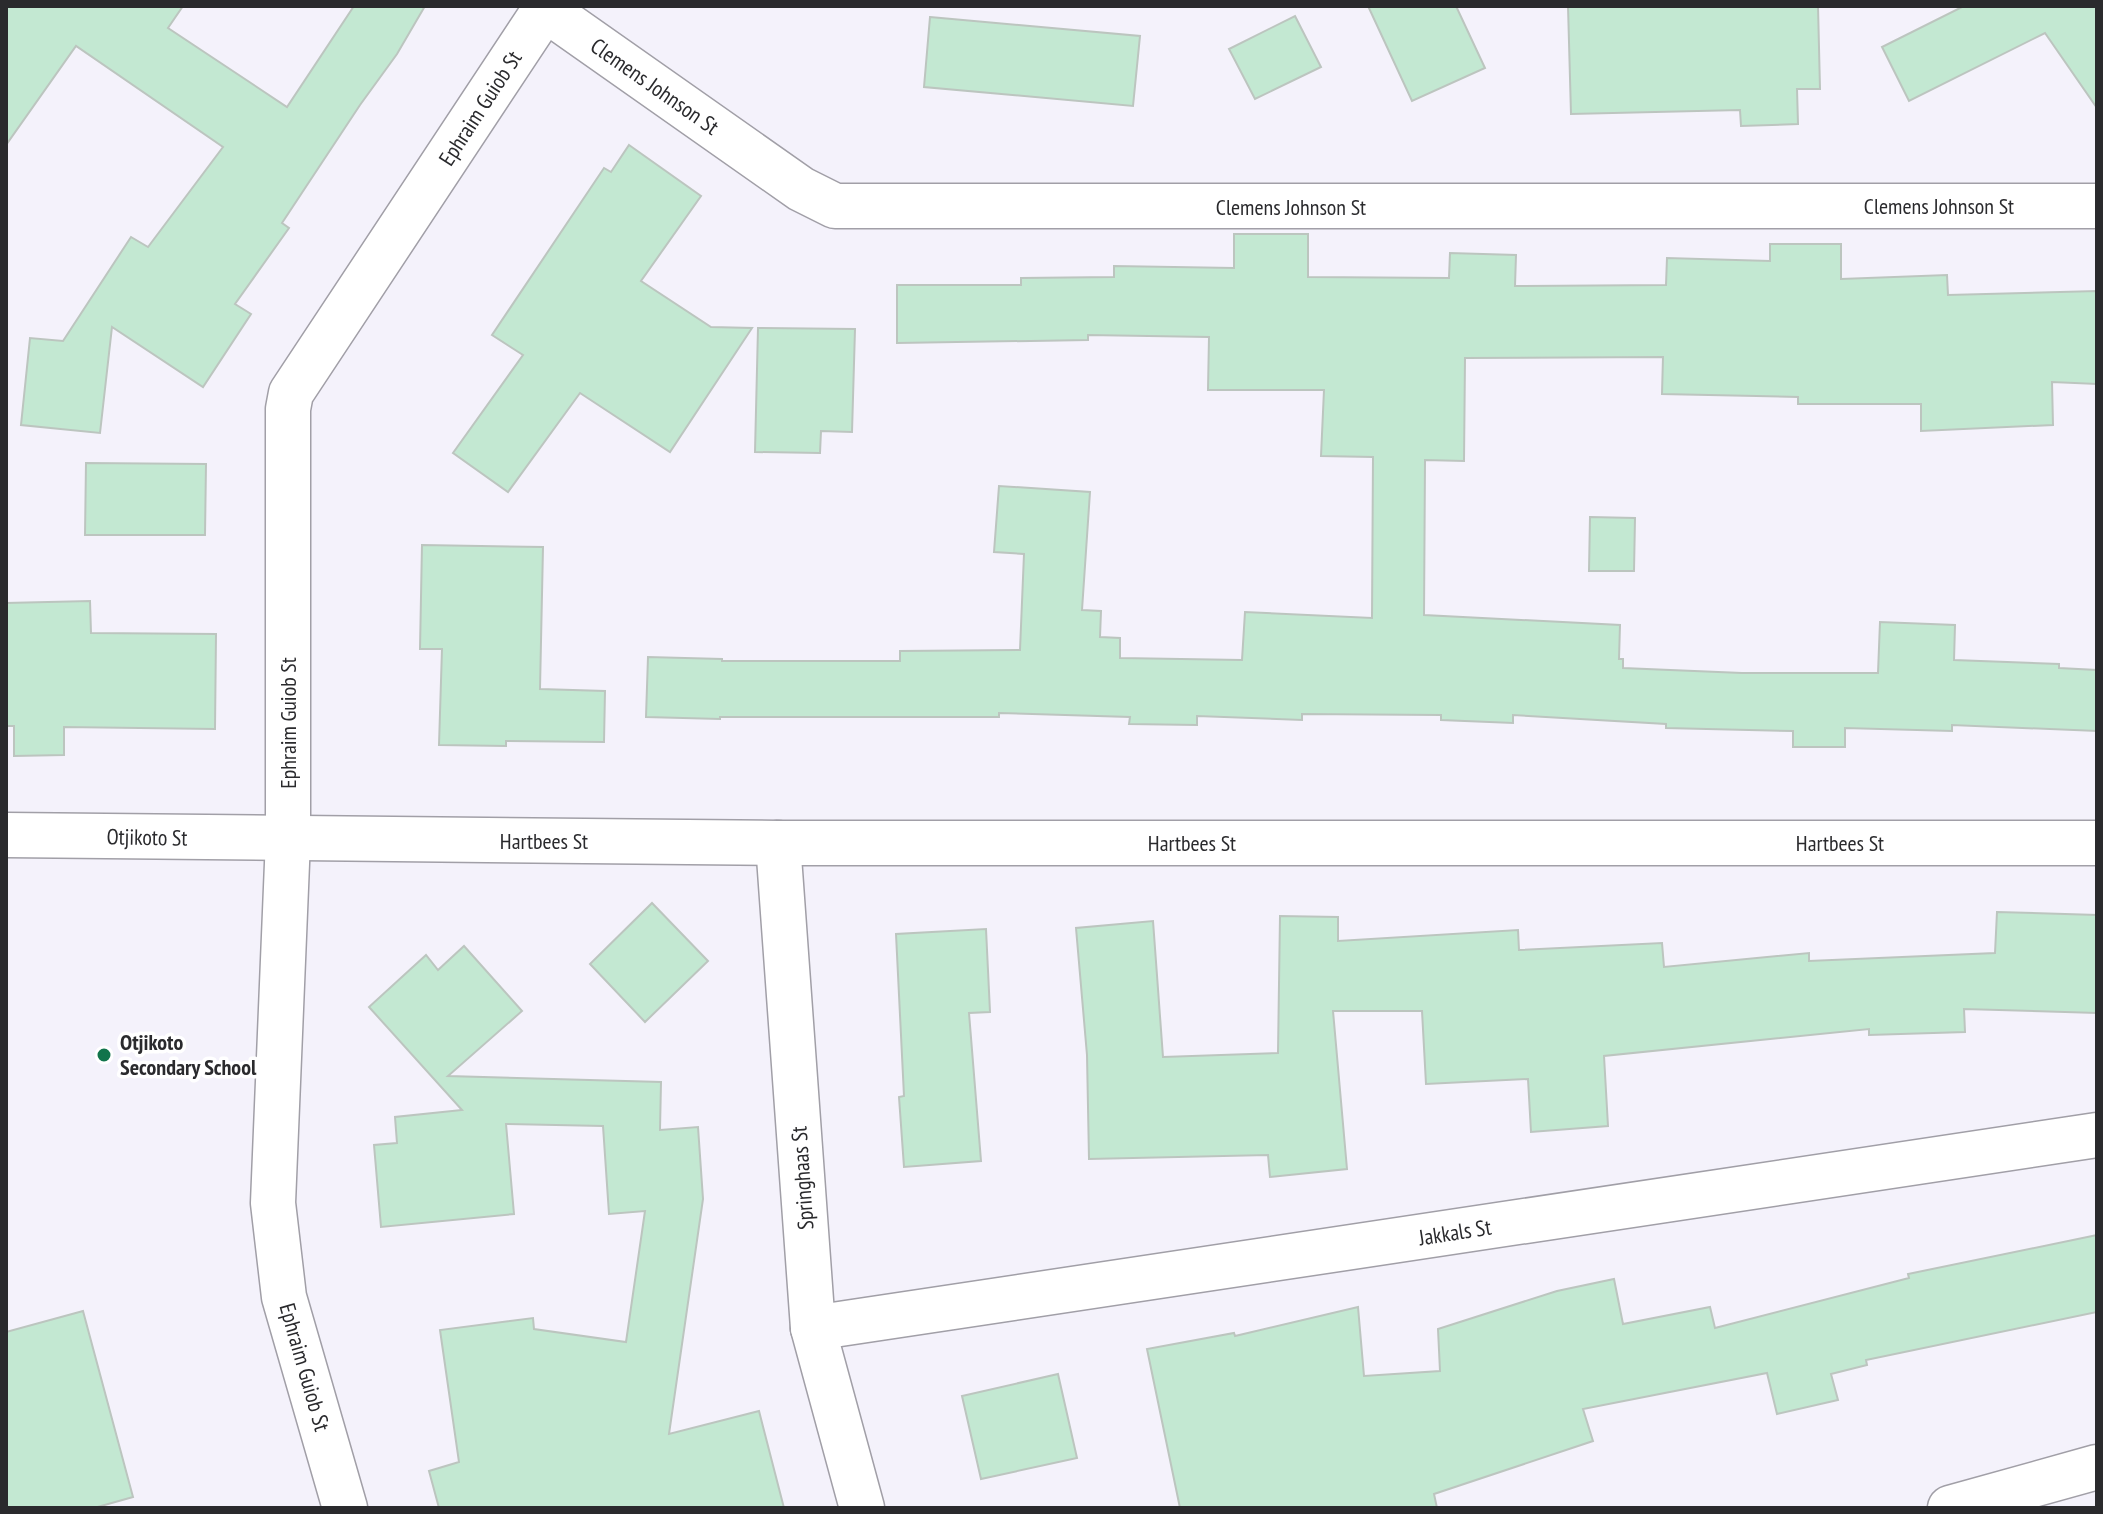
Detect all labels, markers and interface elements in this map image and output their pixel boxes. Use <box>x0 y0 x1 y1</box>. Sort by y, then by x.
street label: Clemens Johnson St <box>585 31 725 141</box>
street label: Ephraim Guiob St <box>432 45 528 171</box>
street label: Clemens Johnson St <box>1864 192 2014 220</box>
street label: Clemens Johnson St <box>1216 193 1366 221</box>
street label: Ephraim Guiob St <box>274 657 302 789</box>
street label: Otjikoto St <box>106 822 188 852</box>
street label: Hartbees St <box>500 827 588 855</box>
street label: Hartbees St <box>1148 829 1236 857</box>
street label: Hartbees St <box>1796 829 1884 857</box>
place label: Otjikoto Secondary School <box>120 1028 257 1081</box>
marker: Otjikoto Secondary School <box>95 1046 113 1064</box>
street label: Springhaas St <box>784 1125 820 1231</box>
street label: Jakkals St <box>1416 1212 1493 1252</box>
street label: Ephraim Guiob St <box>273 1300 337 1434</box>

